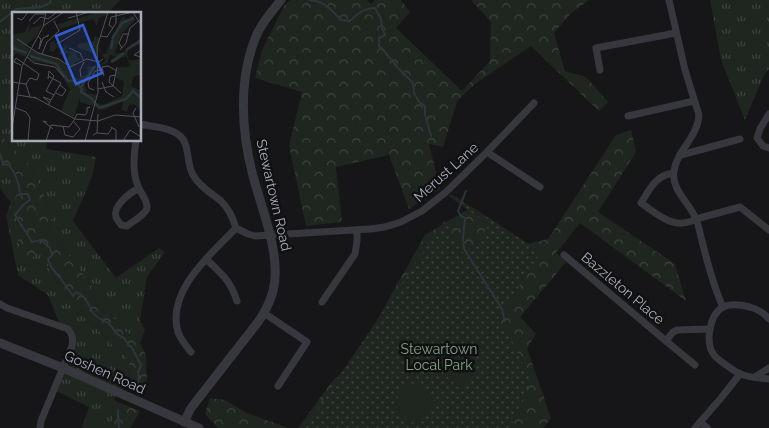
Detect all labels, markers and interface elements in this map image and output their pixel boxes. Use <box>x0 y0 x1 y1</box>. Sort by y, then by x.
inset map <box>12 12 141 141</box>
street label: Stewartown Road <box>253 138 295 252</box>
street label: Merust Lane <box>411 139 481 205</box>
street label: Bazzleton Place <box>578 249 668 327</box>
park label: Stewartown Local Park <box>401 341 477 373</box>
street label: Goshen Road <box>62 347 148 397</box>

